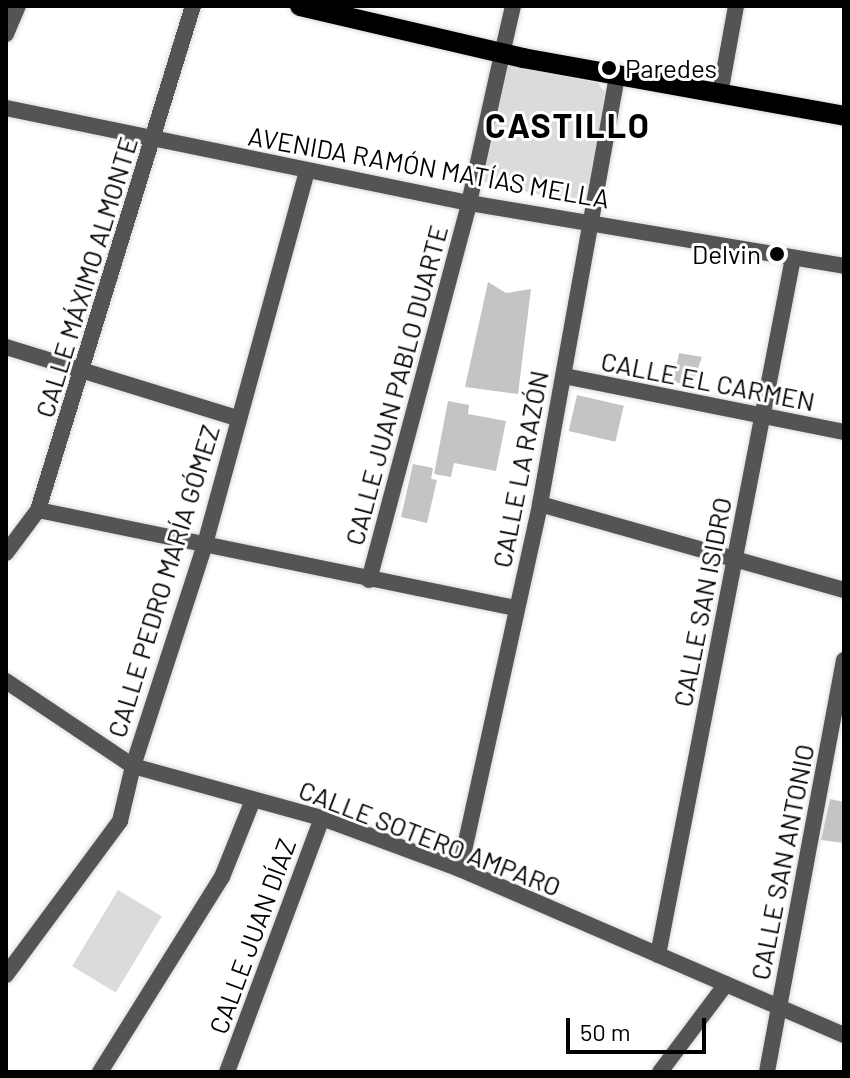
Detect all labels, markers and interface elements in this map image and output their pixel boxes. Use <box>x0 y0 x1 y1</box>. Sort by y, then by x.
place label: Paredes <box>625 52 717 84</box>
marker: Paredes <box>600 59 618 77</box>
district label: CASTILLO <box>485 105 651 145</box>
street label: AVENIDA RAMÓN MATÍAS MELLA <box>246 120 612 214</box>
street label: CALLE MÁXIMO ALMONTE <box>28 133 144 421</box>
street label: CALLE JUAN PABLO DUARTE <box>338 222 454 548</box>
place label: Delvin <box>692 238 761 270</box>
marker: Delvin <box>768 245 786 263</box>
street label: CALLE EL CARMEN <box>598 345 818 417</box>
street label: CALLE LA RAZÓN <box>486 368 554 570</box>
street label: CALLE PEDRO MARÍA GÓMEZ <box>101 421 225 741</box>
street label: CALLE SAN ISIDRO <box>666 495 738 709</box>
street label: CALLE SAN ANTONIO <box>744 742 820 982</box>
street label: CALLE SOTERO AMPARO <box>295 774 565 902</box>
street label: CALLE JUAN DÍAZ <box>202 834 302 1038</box>
scale bar <box>570 1002 710 1052</box>
text: 50 m <box>580 1017 631 1046</box>

